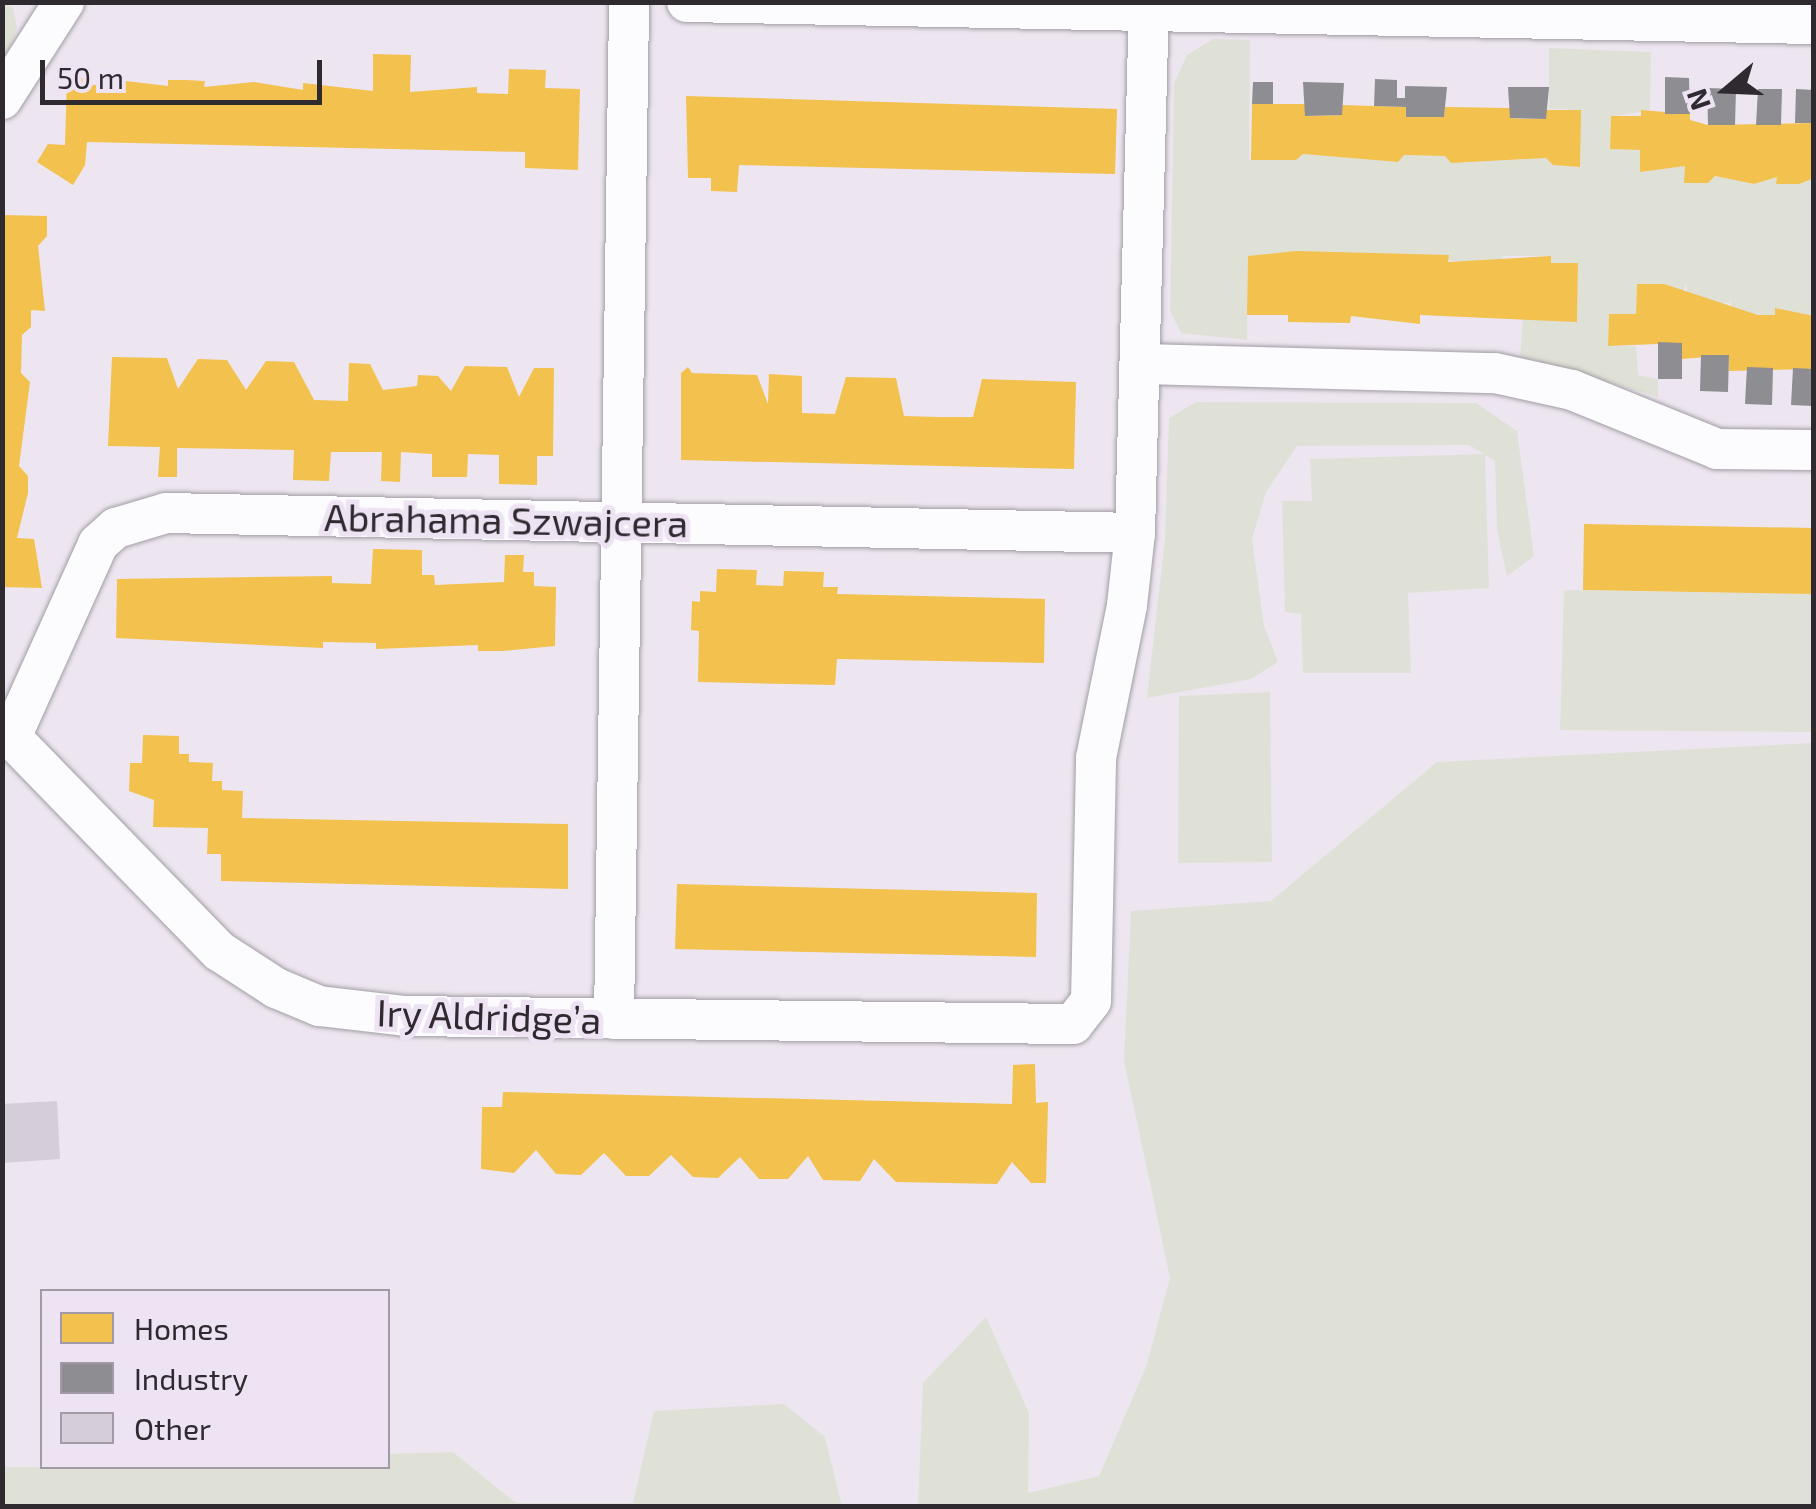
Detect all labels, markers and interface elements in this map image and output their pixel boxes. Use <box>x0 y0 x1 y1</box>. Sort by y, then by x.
scale bar <box>45 40 328 102</box>
north arrow <box>1676 40 1776 140</box>
text: 50 m <box>57 59 124 95</box>
text: N <box>1678 85 1717 115</box>
street label: Abrahama Szwajcera <box>324 494 688 546</box>
street label: Iry Aldridge’a <box>375 989 603 1043</box>
legend <box>40 1289 390 1469</box>
text: Homes <box>134 1310 229 1346</box>
text: Industry <box>134 1360 248 1396</box>
text: Other <box>134 1410 211 1446</box>

